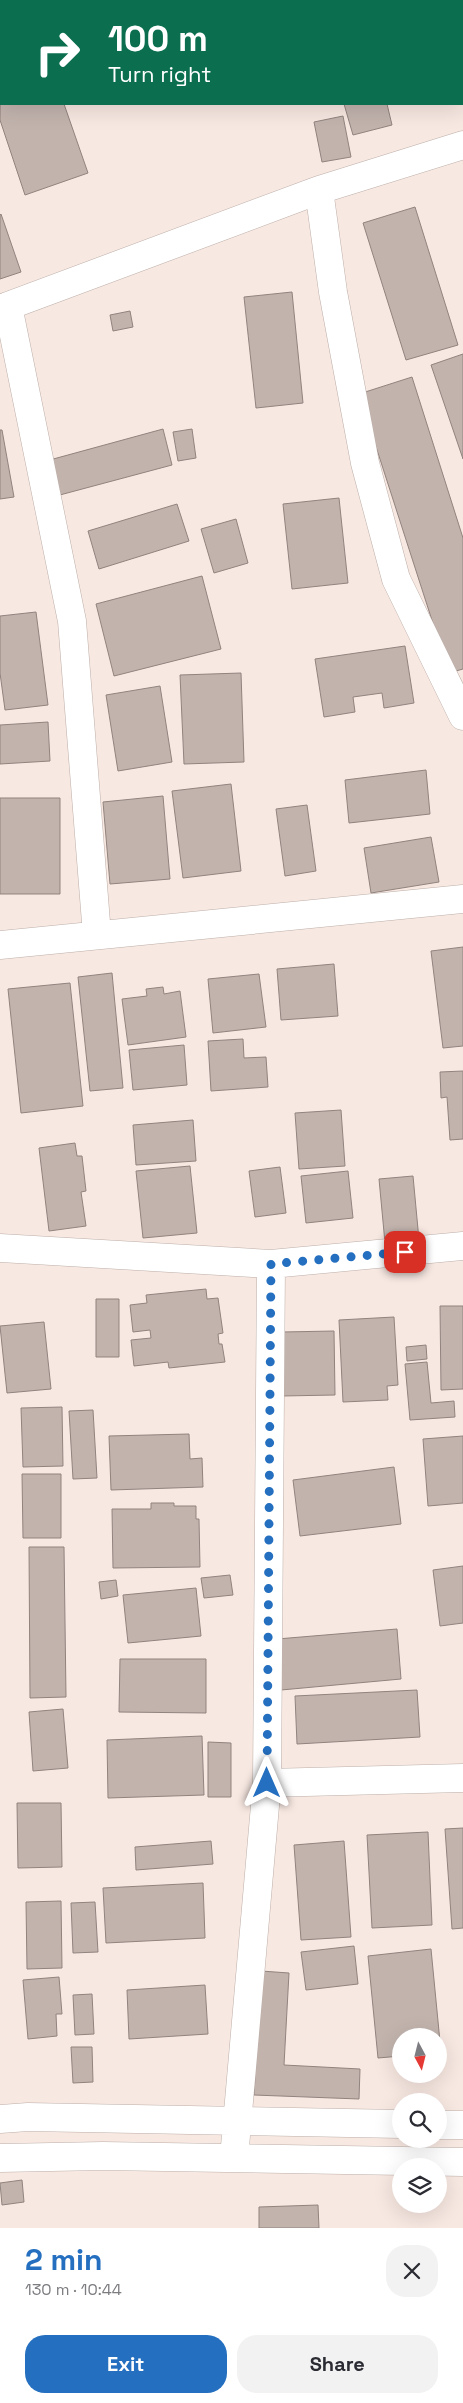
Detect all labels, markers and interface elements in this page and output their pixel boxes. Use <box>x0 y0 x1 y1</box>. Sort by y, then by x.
text: 100 m <box>108 17 208 61</box>
icon: right <box>25 20 90 85</box>
text: Turn right <box>108 60 211 88</box>
pin <box>384 1231 426 1273</box>
icon: arrive <box>391 1238 419 1266</box>
position arrow <box>240 1756 292 1808</box>
north arrow <box>392 2028 448 2082</box>
map controls <box>392 2028 447 2213</box>
button: search <box>392 2093 447 2148</box>
button: layers <box>392 2158 447 2213</box>
text: 2 min <box>25 2240 103 2279</box>
button: close <box>386 2245 438 2297</box>
text: 130 m · 10:44 <box>25 2279 122 2300</box>
button: Exit <box>25 2335 227 2393</box>
button: Share <box>237 2335 438 2393</box>

